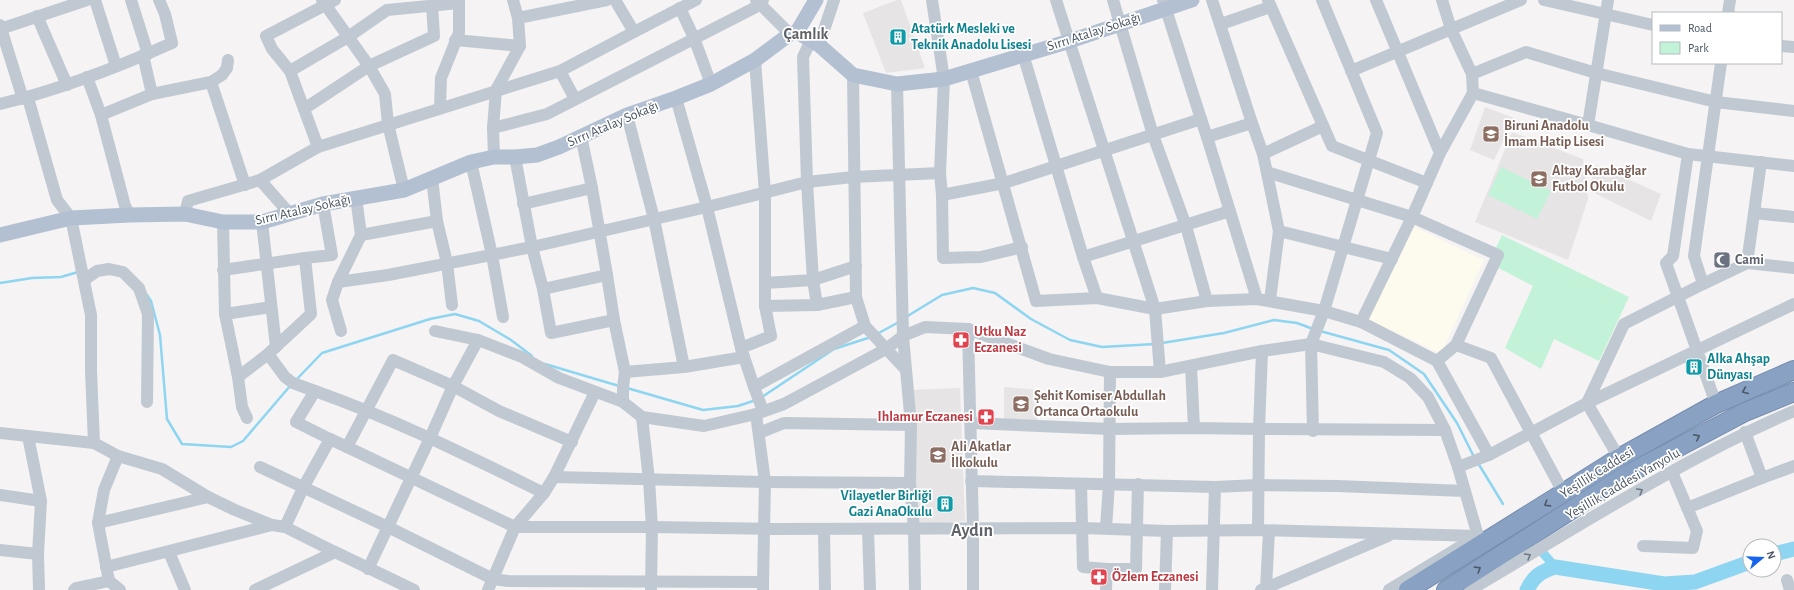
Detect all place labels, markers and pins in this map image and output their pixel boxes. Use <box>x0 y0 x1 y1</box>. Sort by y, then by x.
place label: Atatürk Mesleki ve Teknik Anadolu Lisesi <box>911 22 1031 52</box>
building icon: Atatürk Mesleki ve Teknik Anadolu Lisesi <box>888 27 908 47</box>
place label: Biruni Anadolu İmam Hatip Lisesi <box>1504 119 1604 149</box>
school or university icon: Biruni Anadolu İmam Hatip Lisesi <box>1481 124 1501 144</box>
place label: Altay Karabağlar Futbol Okulu <box>1552 164 1646 194</box>
school or university icon: Altay Karabağlar Futbol Okulu <box>1529 169 1549 189</box>
mosque icon: Cami <box>1712 250 1732 270</box>
place label: Cami <box>1735 253 1764 267</box>
place label: Utku Naz Eczanesi <box>974 325 1026 355</box>
pharmacy icon: Utku Naz Eczanesi <box>951 330 971 350</box>
place label: Alka Ahşap Dünyası <box>1707 352 1770 382</box>
building icon: Alka Ahşap Dünyası <box>1684 357 1704 377</box>
place label: Şehit Komiser Abdullah Ortanca Ortaokulu <box>1034 389 1166 419</box>
school or university icon: Şehit Komiser Abdullah Ortanca Ortaokulu <box>1011 394 1031 414</box>
pharmacy icon: Ihlamur Eczanesi <box>976 407 996 427</box>
place label: Ihlamur Eczanesi <box>877 410 973 424</box>
place label: Ali Akatlar İlkokulu <box>951 440 1011 470</box>
school or university icon: Ali Akatlar İlkokulu <box>928 445 948 465</box>
place label: Vilayetler Birliği Gazi AnaOkulu <box>841 489 933 519</box>
building icon: Vilayetler Birliği Gazi AnaOkulu <box>935 494 955 514</box>
pharmacy icon: Özlem Eczanesi <box>1089 567 1109 587</box>
place label: Özlem Eczanesi <box>1112 568 1199 584</box>

